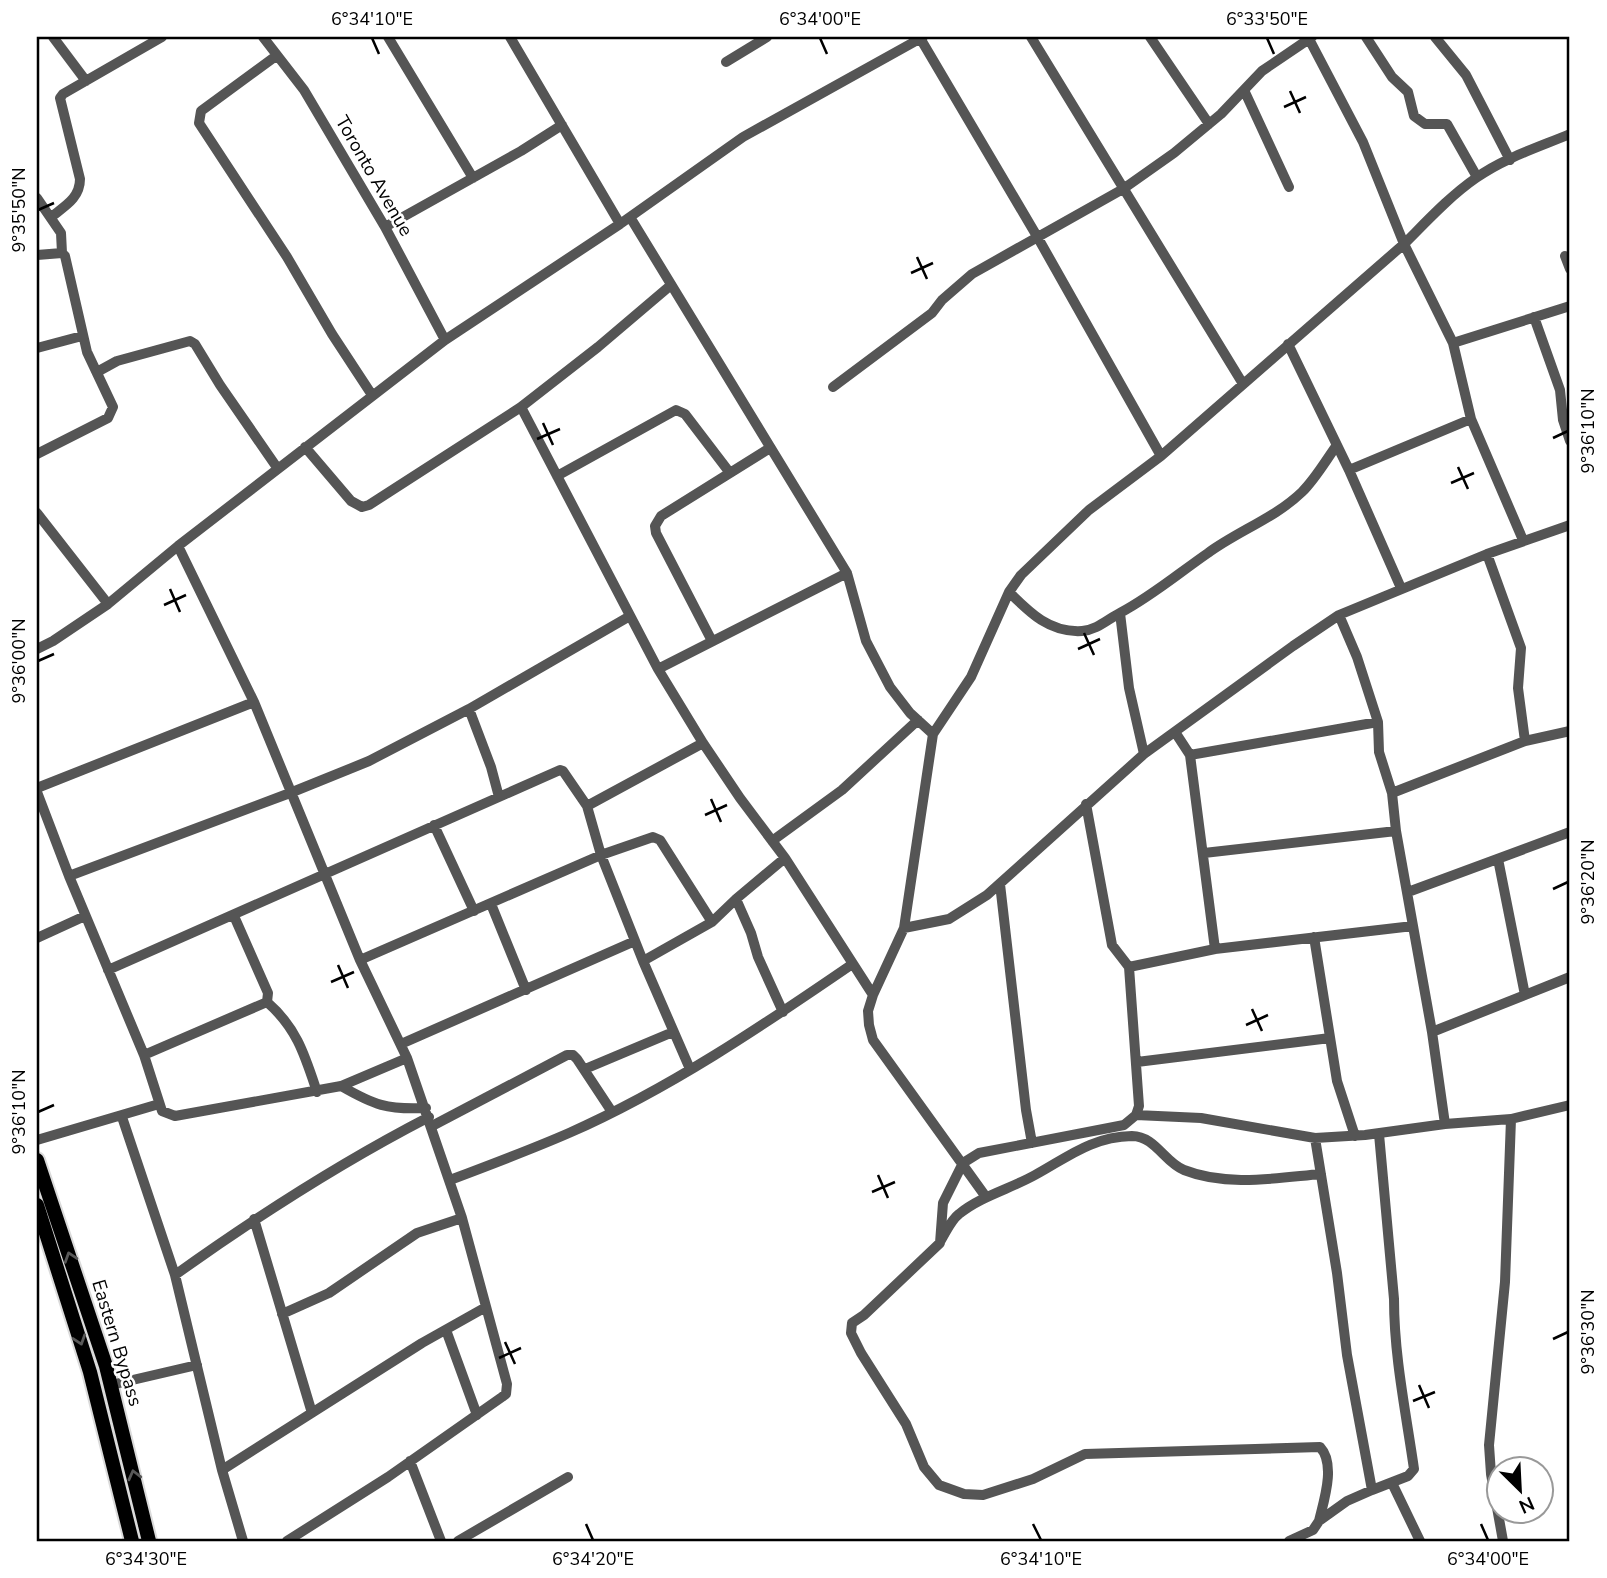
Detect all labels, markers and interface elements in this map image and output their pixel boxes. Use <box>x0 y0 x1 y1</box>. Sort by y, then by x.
text: 6°34'10"E <box>331 7 413 31</box>
text: 6°34'00"E <box>779 7 861 31</box>
text: 6°33'50"E <box>1226 7 1308 31</box>
street label: Toronto Avenue <box>329 111 419 241</box>
text: 9°35'50"N <box>7 167 31 253</box>
text: 9°36'10"N <box>1576 388 1600 474</box>
text: 9°36'00"N <box>7 618 31 704</box>
text: 9°36'20"N <box>1576 839 1600 925</box>
text: 9°36'10"N <box>7 1069 31 1155</box>
one-way arrow <box>64 1251 78 1263</box>
street label: Eastern Bypass <box>85 1276 149 1410</box>
text: 9°36'30"N <box>1576 1289 1600 1375</box>
one-way arrow <box>72 1334 86 1346</box>
north arrow <box>1484 1456 1554 1526</box>
one-way arrow <box>128 1469 142 1481</box>
text: N <box>1515 1490 1538 1519</box>
text: 6°34'30"E <box>105 1547 187 1571</box>
text: 6°34'20"E <box>552 1547 634 1571</box>
text: 6°34'10"E <box>1000 1547 1082 1571</box>
text: 6°34'00"E <box>1447 1547 1529 1571</box>

